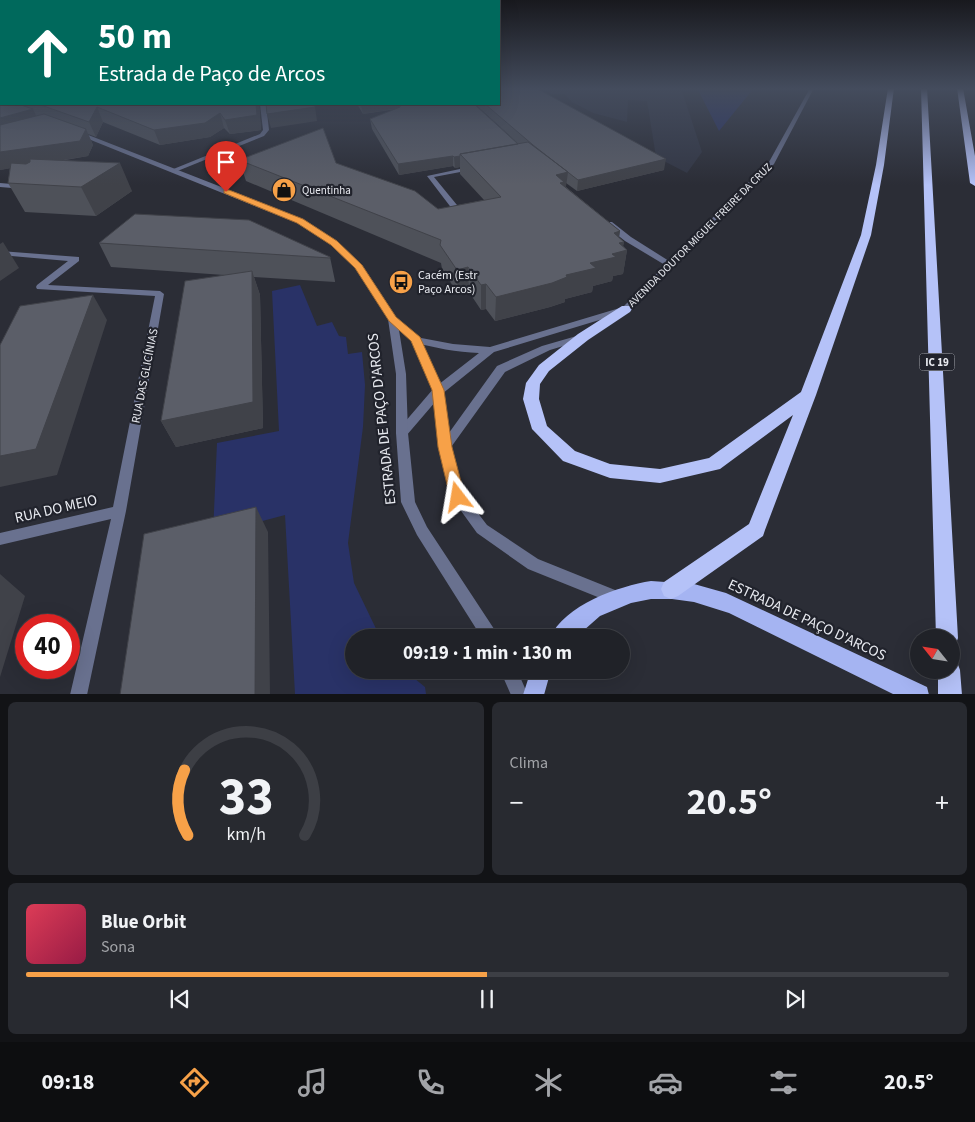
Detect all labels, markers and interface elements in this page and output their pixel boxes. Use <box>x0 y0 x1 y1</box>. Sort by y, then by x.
text: 50 m <box>98 12 172 62</box>
icon: ahead <box>15 20 80 85</box>
text: Estrada de Paço de Arcos <box>98 58 325 90</box>
pin <box>205 141 247 192</box>
icon: arrive <box>212 148 240 176</box>
street label: AVENIDA DOUTOR MIGUEL FREIRE DA CRUZ <box>625 160 775 310</box>
shop icon: Quentinha <box>271 177 297 203</box>
place label: Quentinha <box>302 183 351 198</box>
place label: Cacém (Estr Paço Arcos) <box>418 267 478 298</box>
bus stop icon: Cacém (Estr Paço Arcos) <box>388 269 414 295</box>
street label: RUA DAS GLICÍNIAS <box>127 327 163 425</box>
street label: ESTRADA DE PAÇO D'ARCOS <box>363 332 401 506</box>
road number: IC 19 <box>920 354 954 371</box>
position arrow <box>431 470 483 522</box>
street label: RUA DO MEIO <box>13 489 99 529</box>
street label: ESTRADA DE PAÇO D'ARCOS <box>724 574 890 666</box>
speed limit sign: 40 <box>15 614 80 679</box>
north arrow <box>910 629 960 679</box>
map controls <box>910 629 960 679</box>
text: 09:19 · 1 min · 130 m <box>403 640 572 667</box>
text: Clima <box>510 752 548 774</box>
text: 33 <box>218 761 273 835</box>
text: 20.5° <box>687 775 772 829</box>
text: − <box>510 783 523 823</box>
text: + <box>935 783 949 823</box>
text: km/h <box>226 822 266 847</box>
text: Blue Orbit <box>101 909 186 936</box>
text: Sona <box>101 936 135 958</box>
icon: previous <box>166 985 194 1013</box>
icon: pause <box>473 985 501 1013</box>
icon: next <box>781 985 809 1013</box>
icon: directions <box>177 1065 212 1100</box>
icon: music <box>295 1065 330 1100</box>
icon: phone <box>413 1065 448 1100</box>
icon: climate <box>531 1065 566 1100</box>
icon: car <box>648 1065 683 1100</box>
icon: filters <box>766 1065 801 1100</box>
text: 09:18 <box>41 1066 94 1098</box>
text: 20.5° <box>884 1066 934 1098</box>

